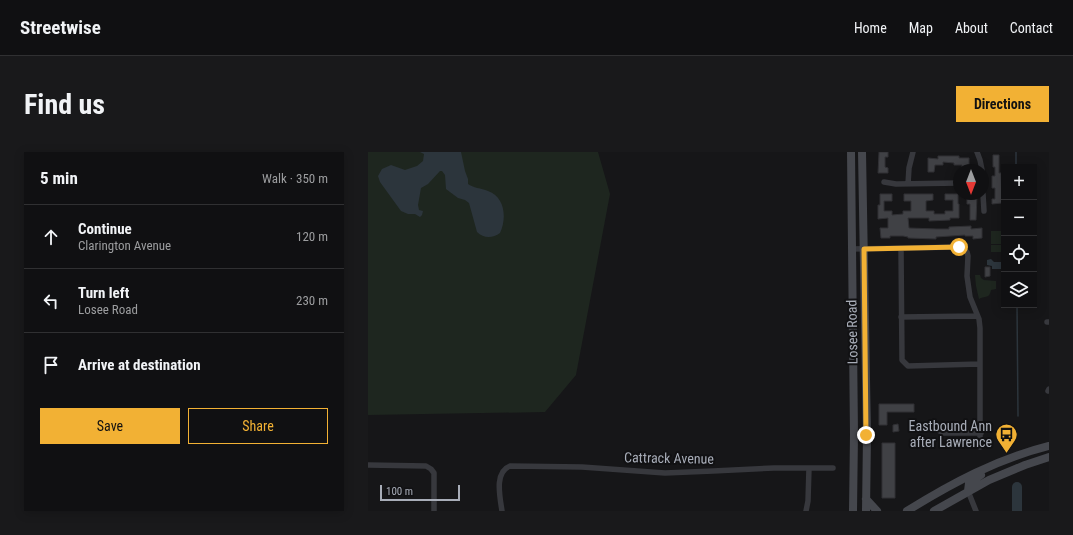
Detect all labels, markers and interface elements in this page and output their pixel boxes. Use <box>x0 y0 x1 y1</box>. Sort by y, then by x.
text: Streetwise <box>20 16 101 39</box>
text: Home <box>854 20 887 36</box>
text: Map <box>909 20 933 36</box>
text: About <box>955 20 988 36</box>
text: Contact <box>1010 20 1053 36</box>
button: Directions <box>956 86 1049 122</box>
text: Find us <box>24 88 105 121</box>
north arrow <box>953 164 989 200</box>
map controls <box>1001 164 1037 308</box>
button: + <box>1001 164 1037 200</box>
text: 5 min <box>40 168 78 188</box>
text: Walk · 350 m <box>262 171 328 186</box>
button: − <box>1001 200 1037 236</box>
text: Continue <box>78 220 132 238</box>
icon: ahead <box>40 226 62 248</box>
text: 120 m <box>296 229 328 244</box>
button: locate <box>1001 236 1037 272</box>
text: Clarington Avenue <box>78 238 171 253</box>
route start <box>950 238 968 256</box>
button: layers <box>1001 272 1037 308</box>
text: Turn left <box>78 284 129 302</box>
icon: left <box>40 290 62 312</box>
text: 230 m <box>296 293 328 308</box>
street label: Losee Road <box>843 300 861 364</box>
text: Losee Road <box>78 302 138 317</box>
icon: arrive <box>40 354 62 376</box>
text: Arrive at destination <box>78 356 201 374</box>
button: Save <box>40 408 180 444</box>
button: Share <box>188 408 328 444</box>
place label: Eastbound Ann after Lawrence <box>909 418 992 450</box>
bus stop icon: Eastbound Ann after Lawrence <box>994 421 1020 454</box>
route end <box>857 426 875 444</box>
street label: Cattrack Avenue <box>624 449 715 467</box>
scale bar <box>380 483 460 502</box>
text: 100 m <box>386 485 413 498</box>

